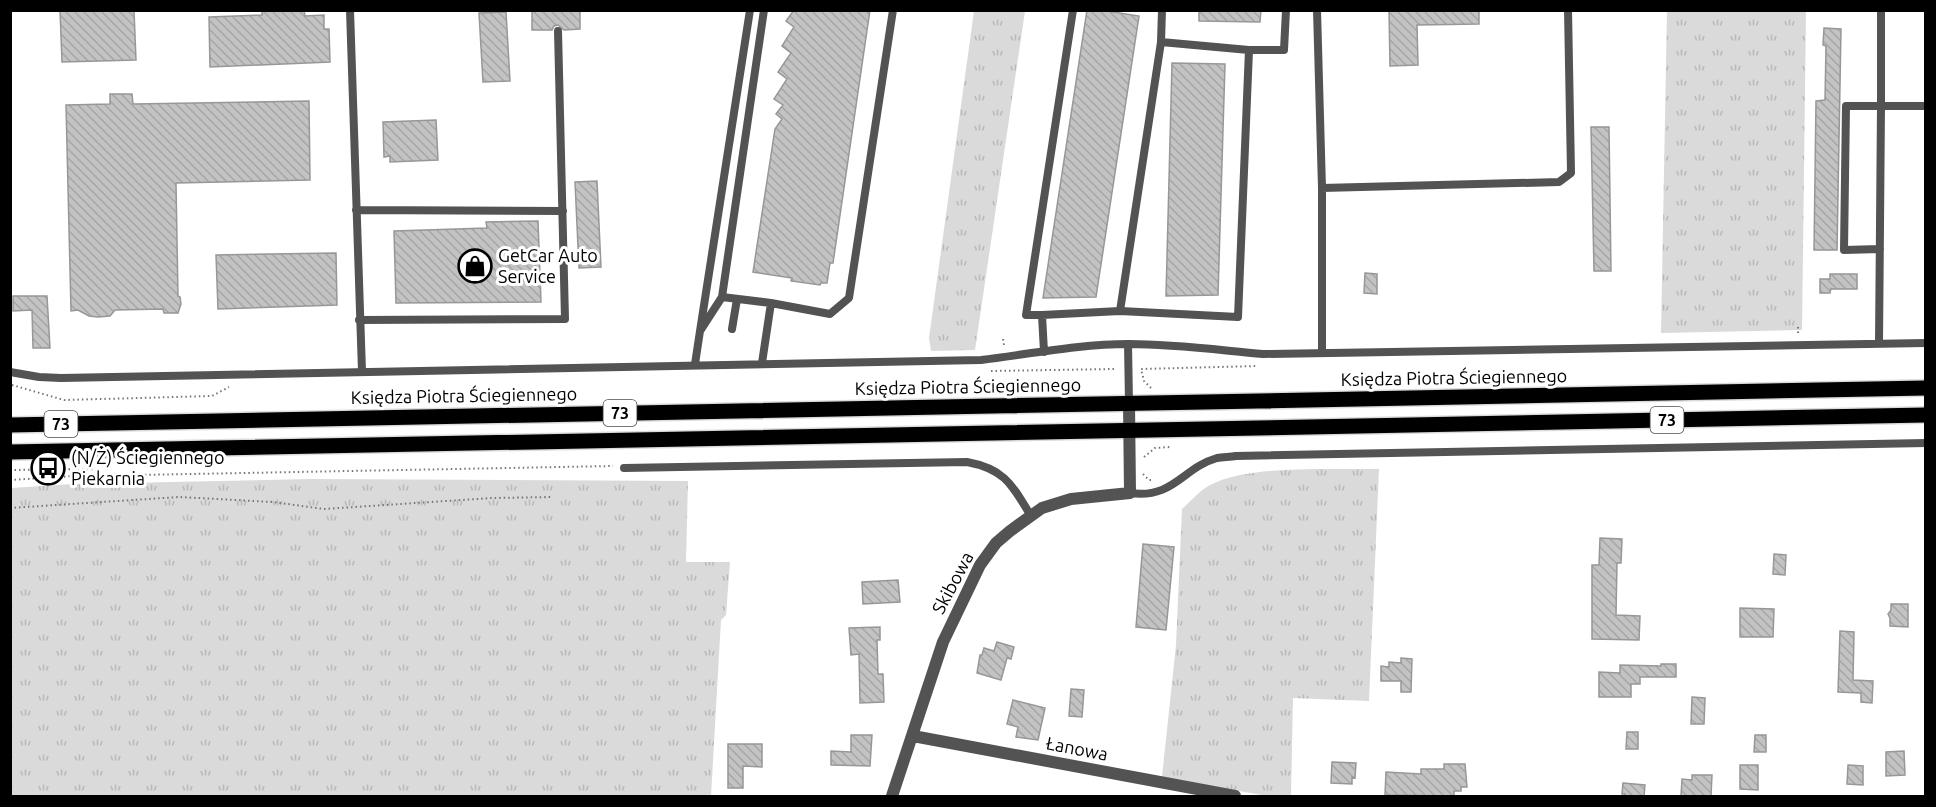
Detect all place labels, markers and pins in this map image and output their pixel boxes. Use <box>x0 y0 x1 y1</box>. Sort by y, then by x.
place label: GetCar Auto Service <box>498 245 598 286</box>
shop icon: GetCar Auto Service <box>457 248 493 284</box>
place label: (N/Ż) Ściegiennego Piekarnia <box>71 446 225 488</box>
bus stop icon: (N/Ż) Ściegiennego Piekarnia <box>30 450 66 486</box>

